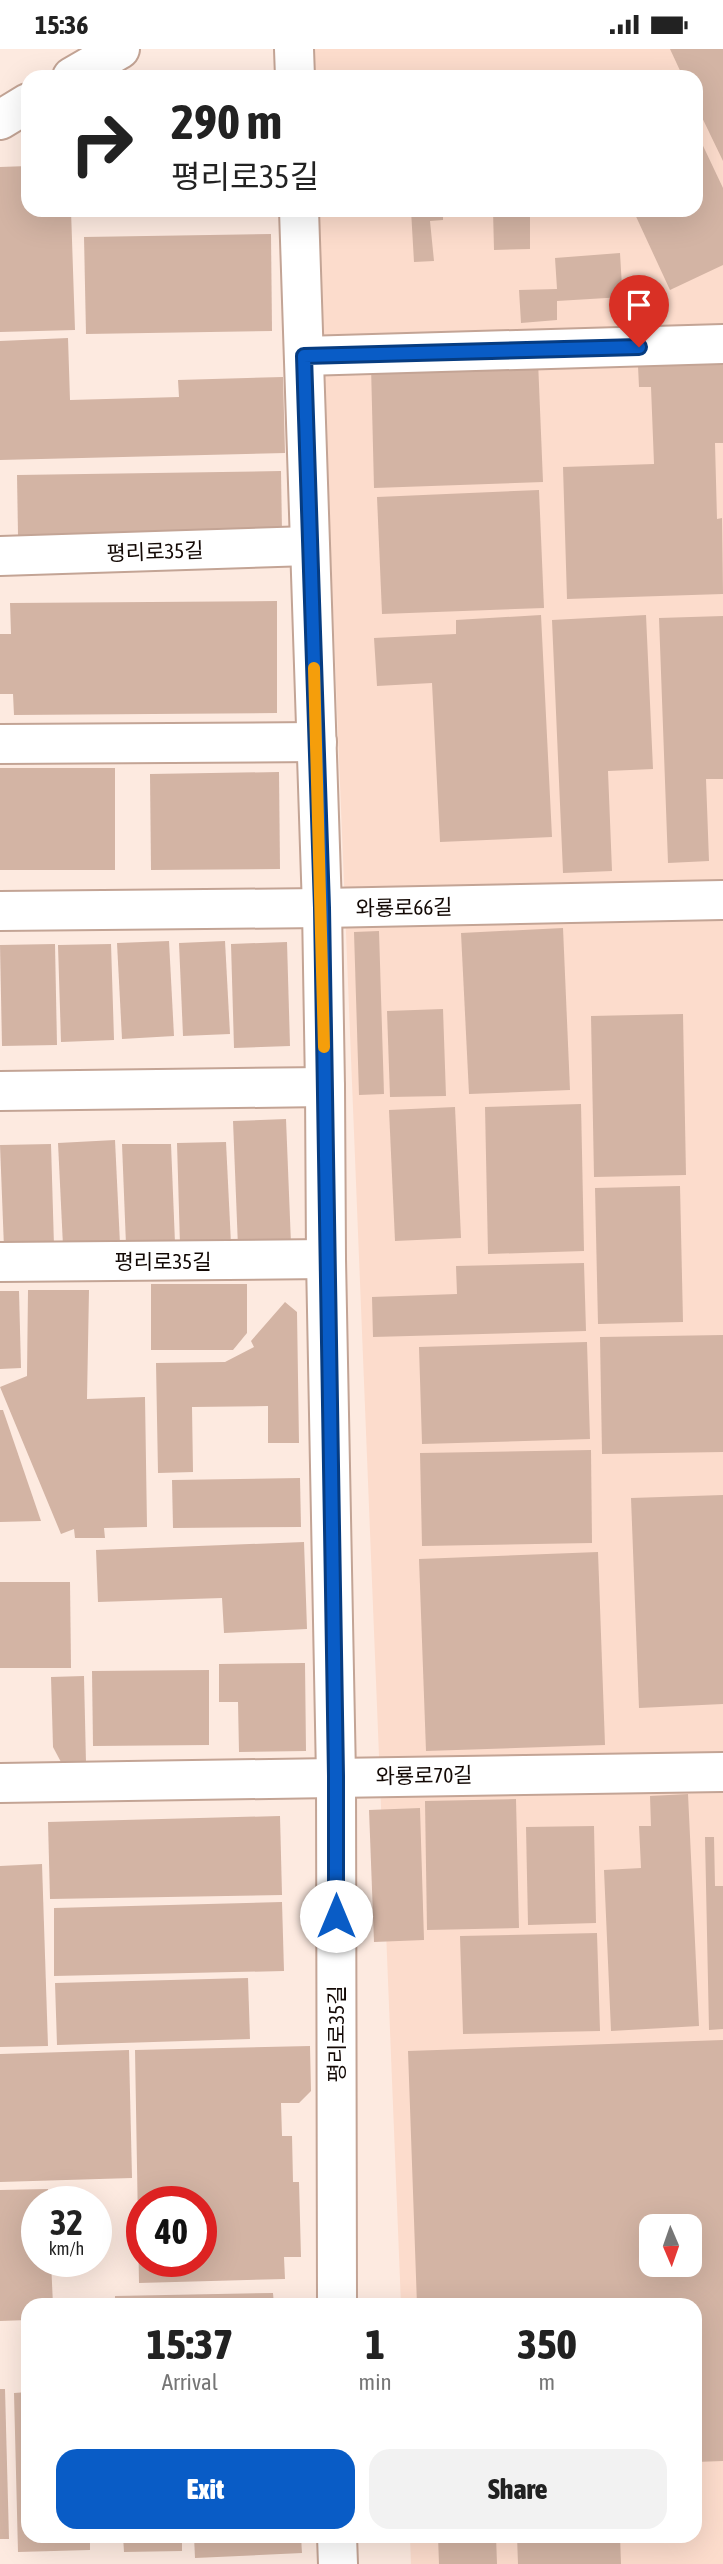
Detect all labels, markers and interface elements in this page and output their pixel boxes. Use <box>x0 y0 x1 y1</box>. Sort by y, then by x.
text: 15:36 <box>35 10 89 40</box>
text: 290 m <box>171 93 282 149</box>
icon: right <box>56 98 147 189</box>
text: 평리로35길 <box>171 158 319 195</box>
pin <box>609 275 669 347</box>
icon: arrive <box>620 286 658 324</box>
street label: 평리로35길 <box>106 537 204 565</box>
street label: 와룡로66길 <box>355 894 453 920</box>
street label: 평리로35길 <box>114 1249 212 1273</box>
street label: 와룡로70길 <box>375 1762 473 1788</box>
position arrow <box>299 1879 373 1953</box>
street label: 평리로35길 <box>324 1985 348 2083</box>
speed limit sign: 40 <box>126 2186 217 2277</box>
text: 32 <box>50 2202 83 2242</box>
north arrow <box>639 2214 702 2277</box>
map controls <box>639 2214 702 2277</box>
text: km/h <box>49 2238 84 2259</box>
text: 15:37 <box>147 2320 233 2368</box>
text: 1 <box>365 2320 385 2368</box>
text: 350 <box>517 2320 576 2368</box>
text: Arrival <box>162 2369 218 2395</box>
text: min <box>359 2369 392 2395</box>
text: m <box>539 2369 555 2395</box>
button: Exit <box>56 2449 355 2529</box>
button: Share <box>369 2449 667 2529</box>

